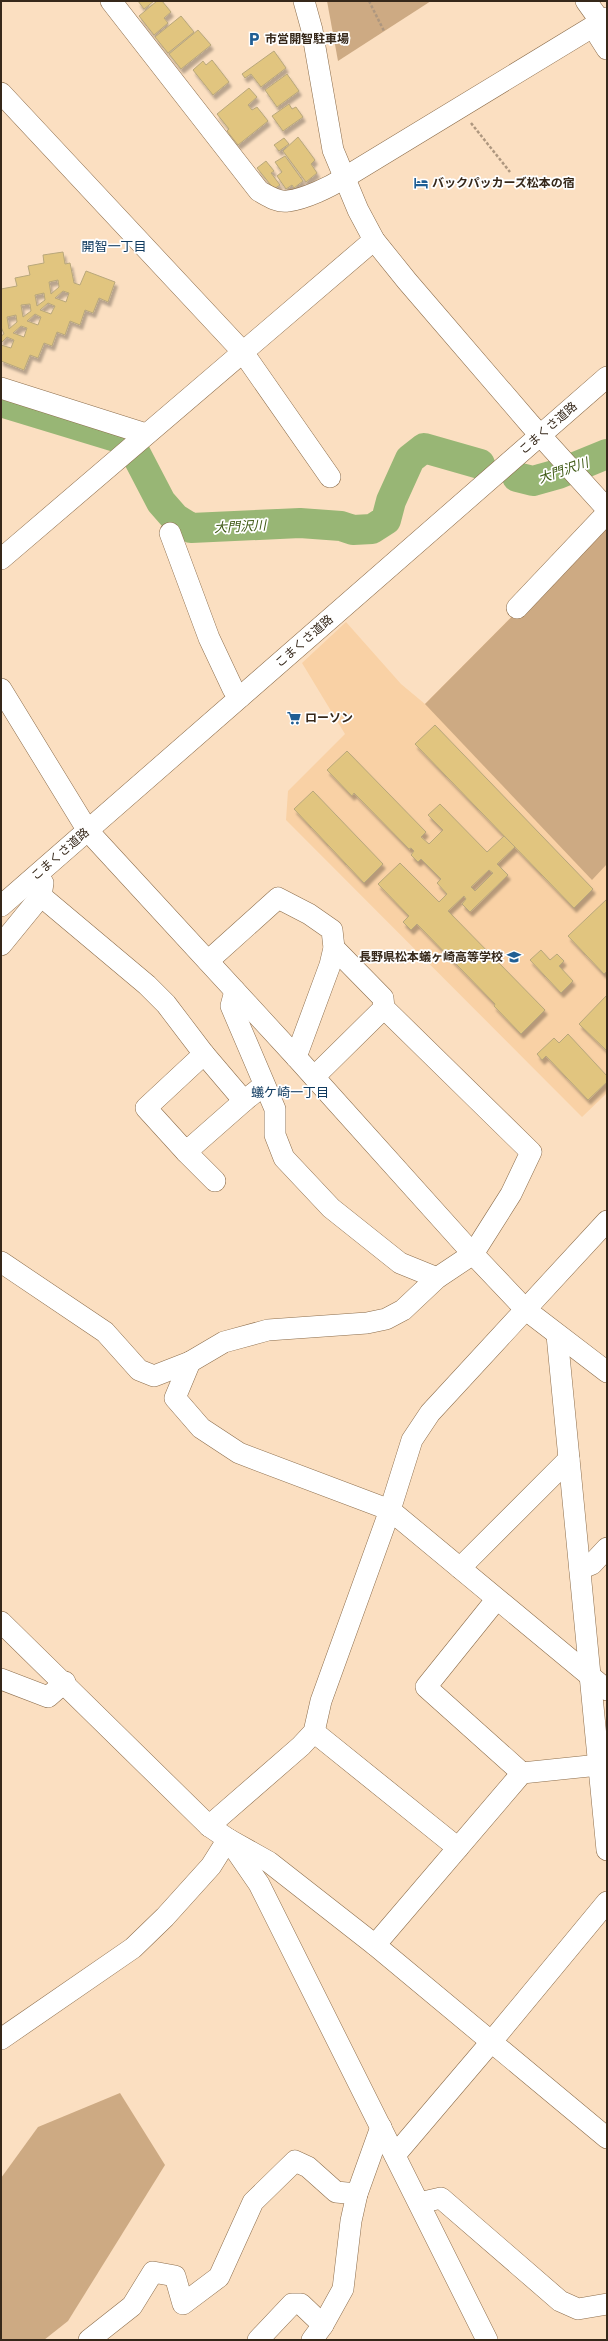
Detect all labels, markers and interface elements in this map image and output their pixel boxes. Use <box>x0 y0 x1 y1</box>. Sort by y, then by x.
parking icon: 市営開智駐車場 <box>246 31 262 47</box>
place label: 市営開智駐車場 <box>265 31 349 45</box>
hotel icon: バックパッカーズ松本の宿 <box>413 175 429 191</box>
place label: バックパッカーズ松本の宿 <box>432 175 575 189</box>
district label: 開智一丁目 <box>81 238 147 254</box>
street label: こまくさ道路 <box>516 398 579 456</box>
water label: 大門沢川 <box>536 453 592 486</box>
water label: 大門沢川 <box>214 517 268 535</box>
street label: こまくさ道路 <box>272 611 335 669</box>
supermarket icon: ローソン <box>286 710 302 726</box>
place label: ローソン <box>305 710 353 724</box>
street label: こまくさ道路 <box>28 824 91 882</box>
place label: 長野県松本蟻ヶ崎高等学校 <box>359 949 503 963</box>
school or university icon: 長野県松本蟻ヶ崎高等学校 <box>506 949 522 965</box>
district label: 蟻ケ崎一丁目 <box>251 1084 329 1100</box>

